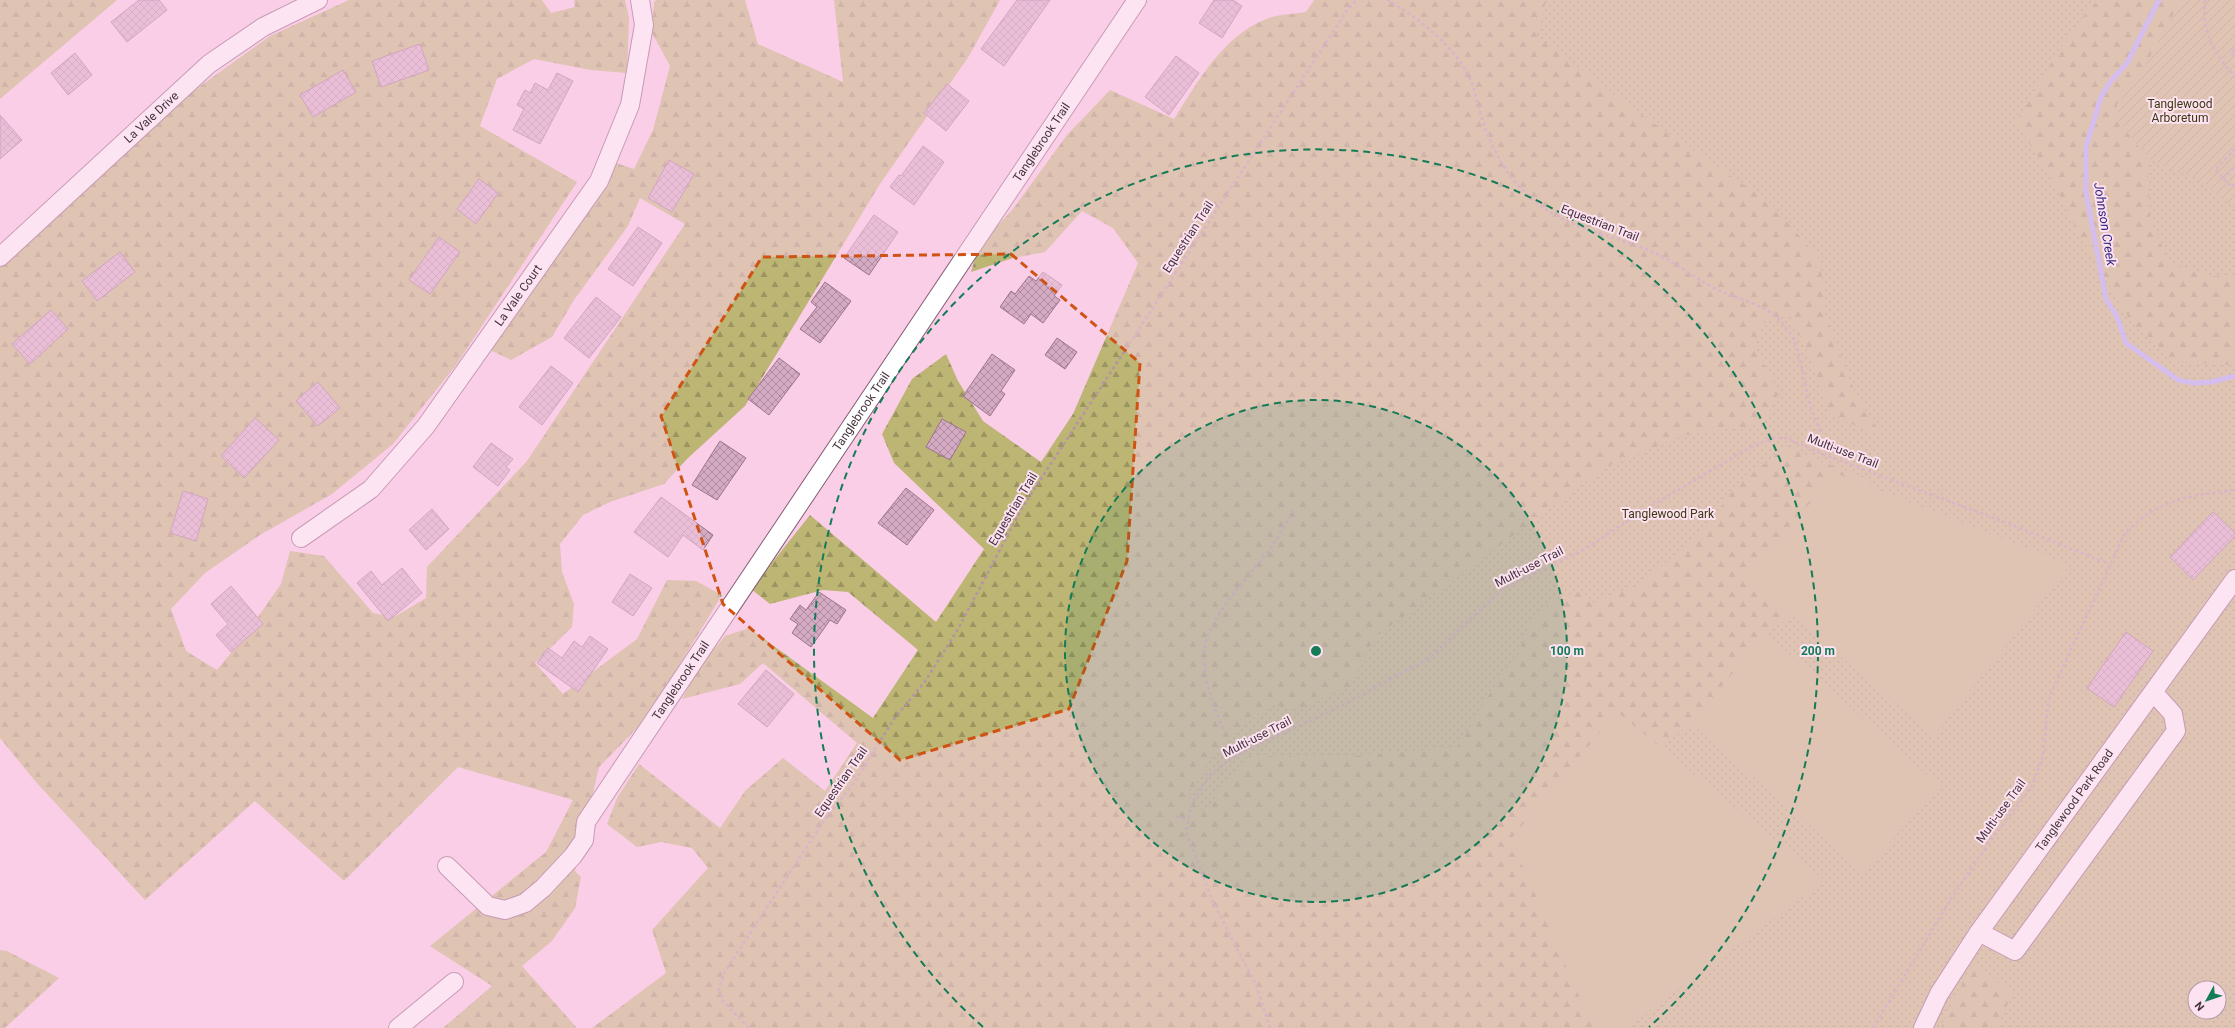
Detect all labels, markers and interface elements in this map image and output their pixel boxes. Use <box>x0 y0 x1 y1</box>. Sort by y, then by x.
street label: La Vale Drive <box>121 89 181 146</box>
park label: Tanglewood Arboretum <box>2147 97 2213 125</box>
street label: Tanglebrook Trail <box>1010 100 1073 184</box>
water label: Johnson Creek <box>2091 181 2119 267</box>
street label: Equestrian Trail <box>1160 199 1216 275</box>
street label: Equestrian Trail <box>1559 202 1641 244</box>
street label: La Vale Court <box>492 262 545 329</box>
street label: Tanglebrook Trail <box>830 369 893 454</box>
street label: Multi-use Trail <box>1805 431 1881 471</box>
street label: Equestrian Trail <box>986 470 1040 548</box>
park label: Tanglewood Park <box>1622 507 1715 521</box>
street label: Multi-use Trail <box>1492 544 1566 590</box>
street label: Tanglebrook Trail <box>649 639 712 723</box>
centre of rings <box>1309 644 1323 658</box>
text: 100 m <box>1550 644 1584 658</box>
text: 200 m <box>1801 644 1835 658</box>
street label: Multi-use Trail <box>1220 714 1294 760</box>
street label: Equestrian Trail <box>812 744 870 820</box>
street label: Tanglewood Park Road <box>2033 746 2116 854</box>
street label: Multi-use Trail <box>1973 777 2029 845</box>
north arrow <box>2187 980 2227 1020</box>
text: N <box>2192 999 2207 1013</box>

